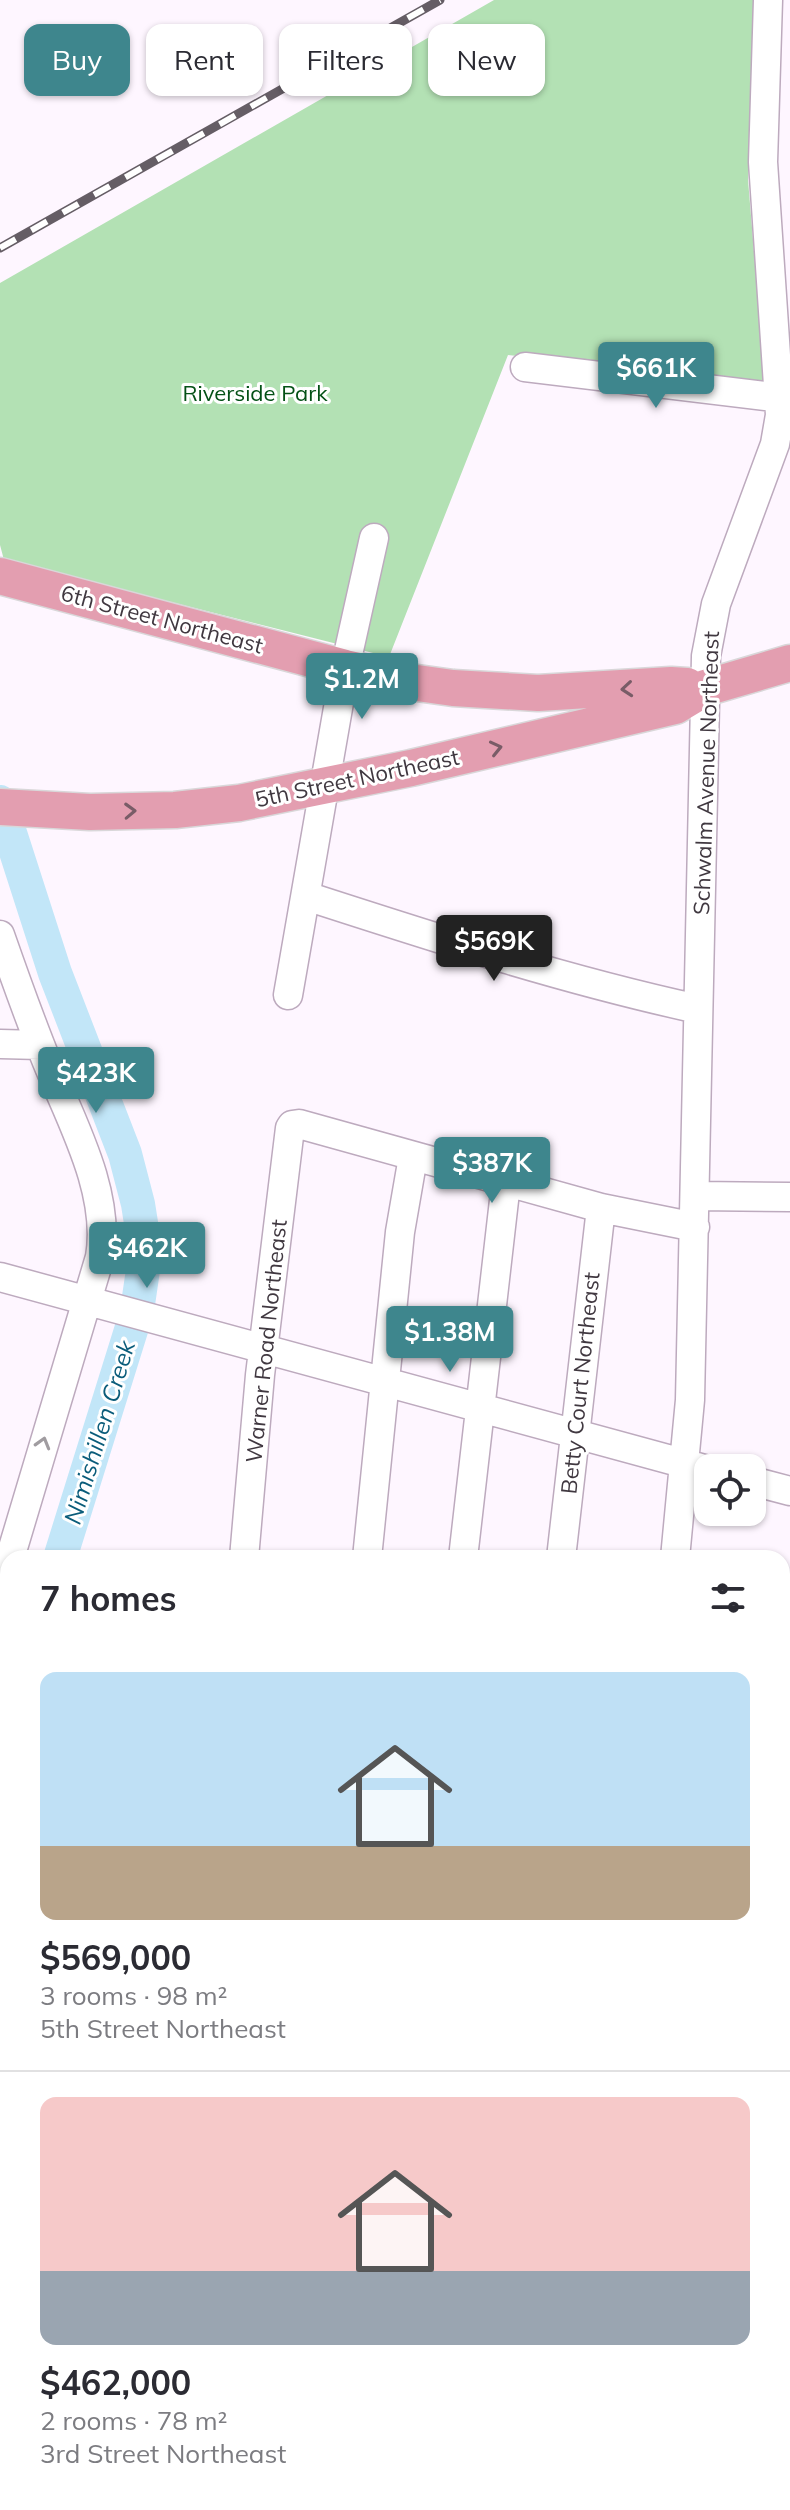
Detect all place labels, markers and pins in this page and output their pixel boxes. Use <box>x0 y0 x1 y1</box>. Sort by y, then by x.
pin: $661K <box>600 342 712 410</box>
pin: $1.2M <box>306 653 418 721</box>
pin: $569K <box>438 915 550 983</box>
pin: $423K <box>40 1047 152 1115</box>
pin: $387K <box>436 1137 548 1205</box>
pin: $462K <box>91 1222 203 1290</box>
pin: $1.38M <box>385 1306 515 1374</box>

